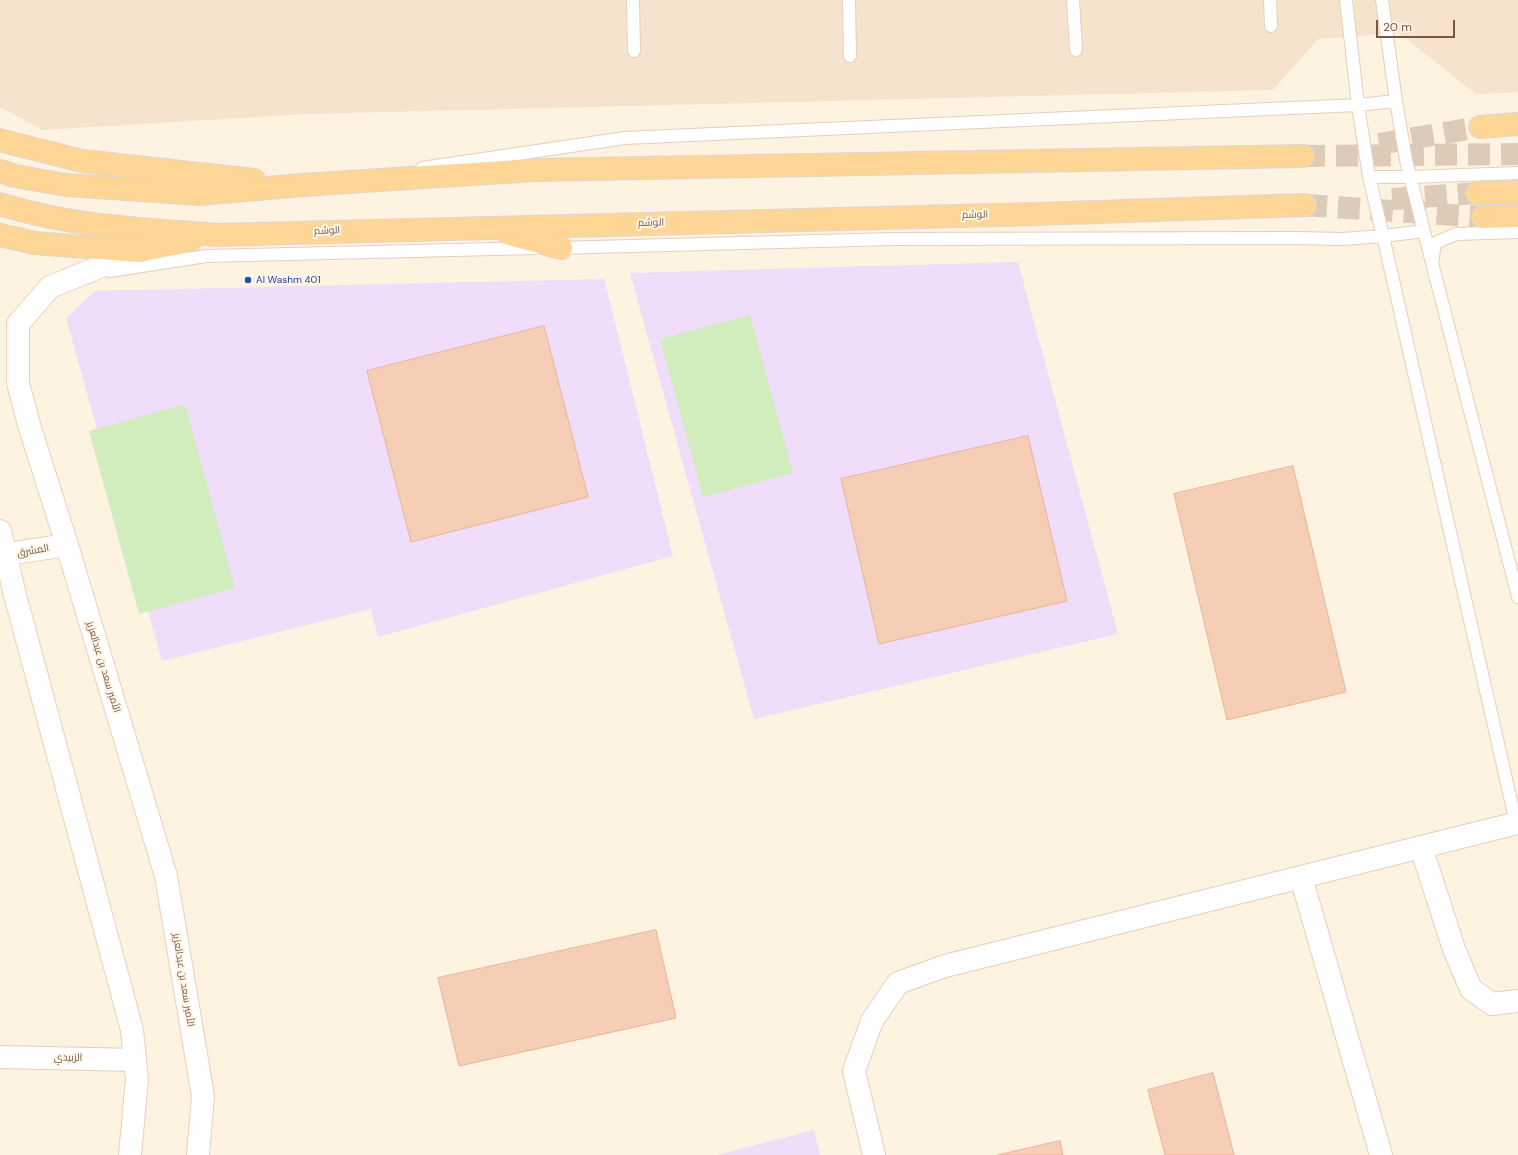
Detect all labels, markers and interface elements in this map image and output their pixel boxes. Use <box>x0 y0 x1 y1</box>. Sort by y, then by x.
scale bar <box>1378 12 1457 38</box>
text: 20 m <box>1383 19 1412 35</box>
street label: الوشم <box>962 209 988 221</box>
street label: الوشم <box>638 217 664 229</box>
street label: الوشم <box>314 225 340 237</box>
place label: Al Washm 401 <box>256 274 321 286</box>
marker: Al Washm 401 <box>243 275 253 285</box>
street label: المشرق <box>16 542 50 560</box>
street label: الأمير سعد بن عبدالعزيز <box>83 620 123 714</box>
street label: الأمير سعد بن عبدالعزيز <box>170 932 196 1028</box>
street label: الزبيدي <box>54 1052 82 1064</box>

